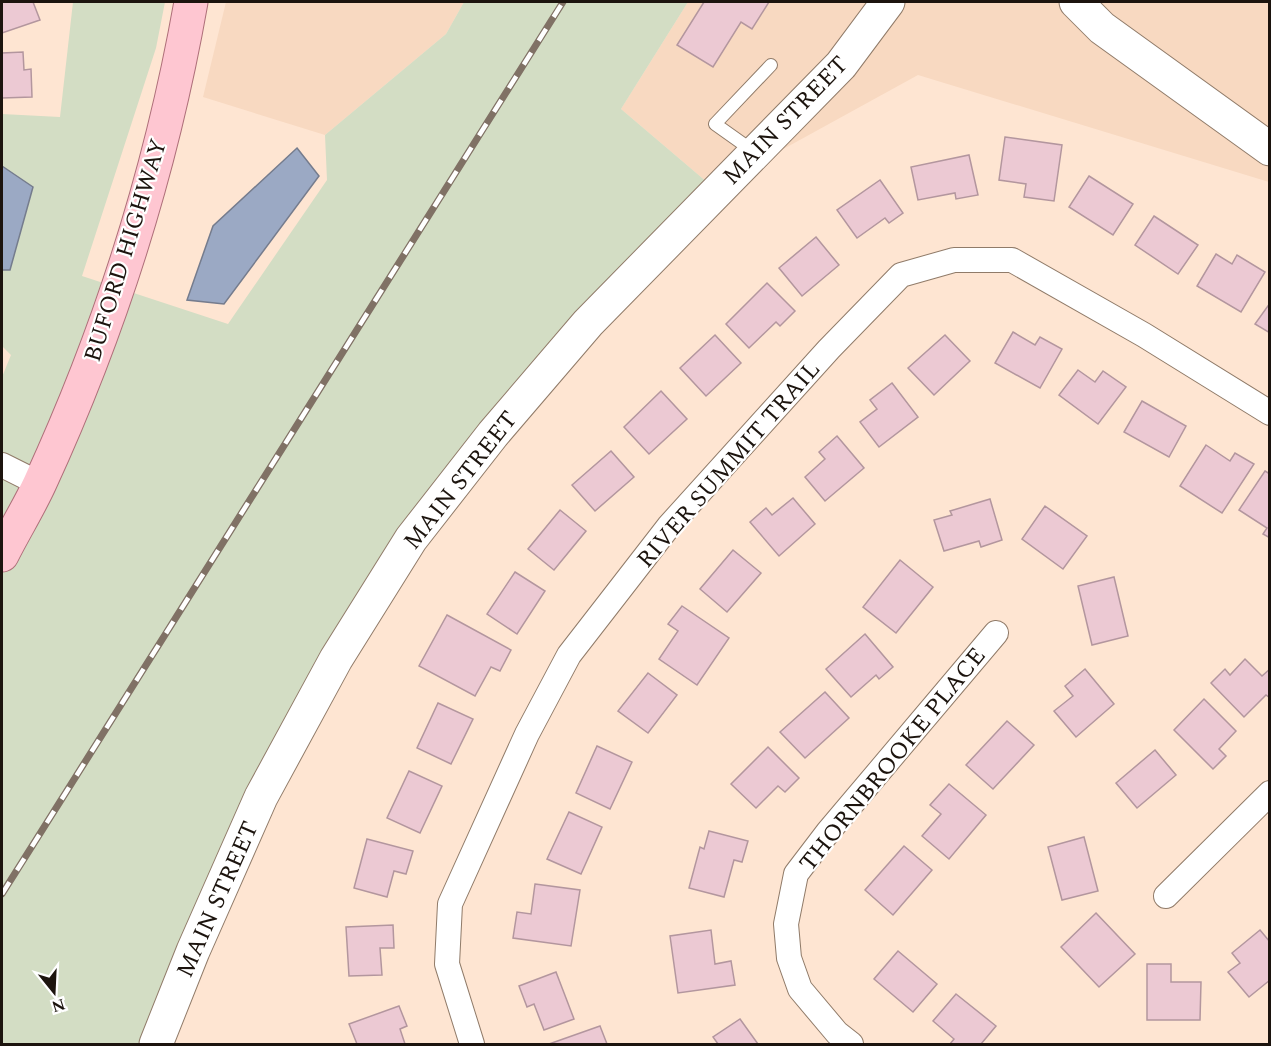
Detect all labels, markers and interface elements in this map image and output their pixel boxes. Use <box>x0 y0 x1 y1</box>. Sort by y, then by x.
street label: MAIN STREET <box>714 48 857 194</box>
street label: BUFORD HIGHWAY <box>75 134 177 366</box>
street label: RIVER SUMMIT TRAIL <box>628 353 829 576</box>
street label: MAIN STREET <box>395 403 527 558</box>
street label: THORNBROOKE PLACE <box>791 640 995 880</box>
street label: MAIN STREET <box>167 815 268 983</box>
north arrow <box>24 962 84 1022</box>
text: N <box>48 992 68 1019</box>

